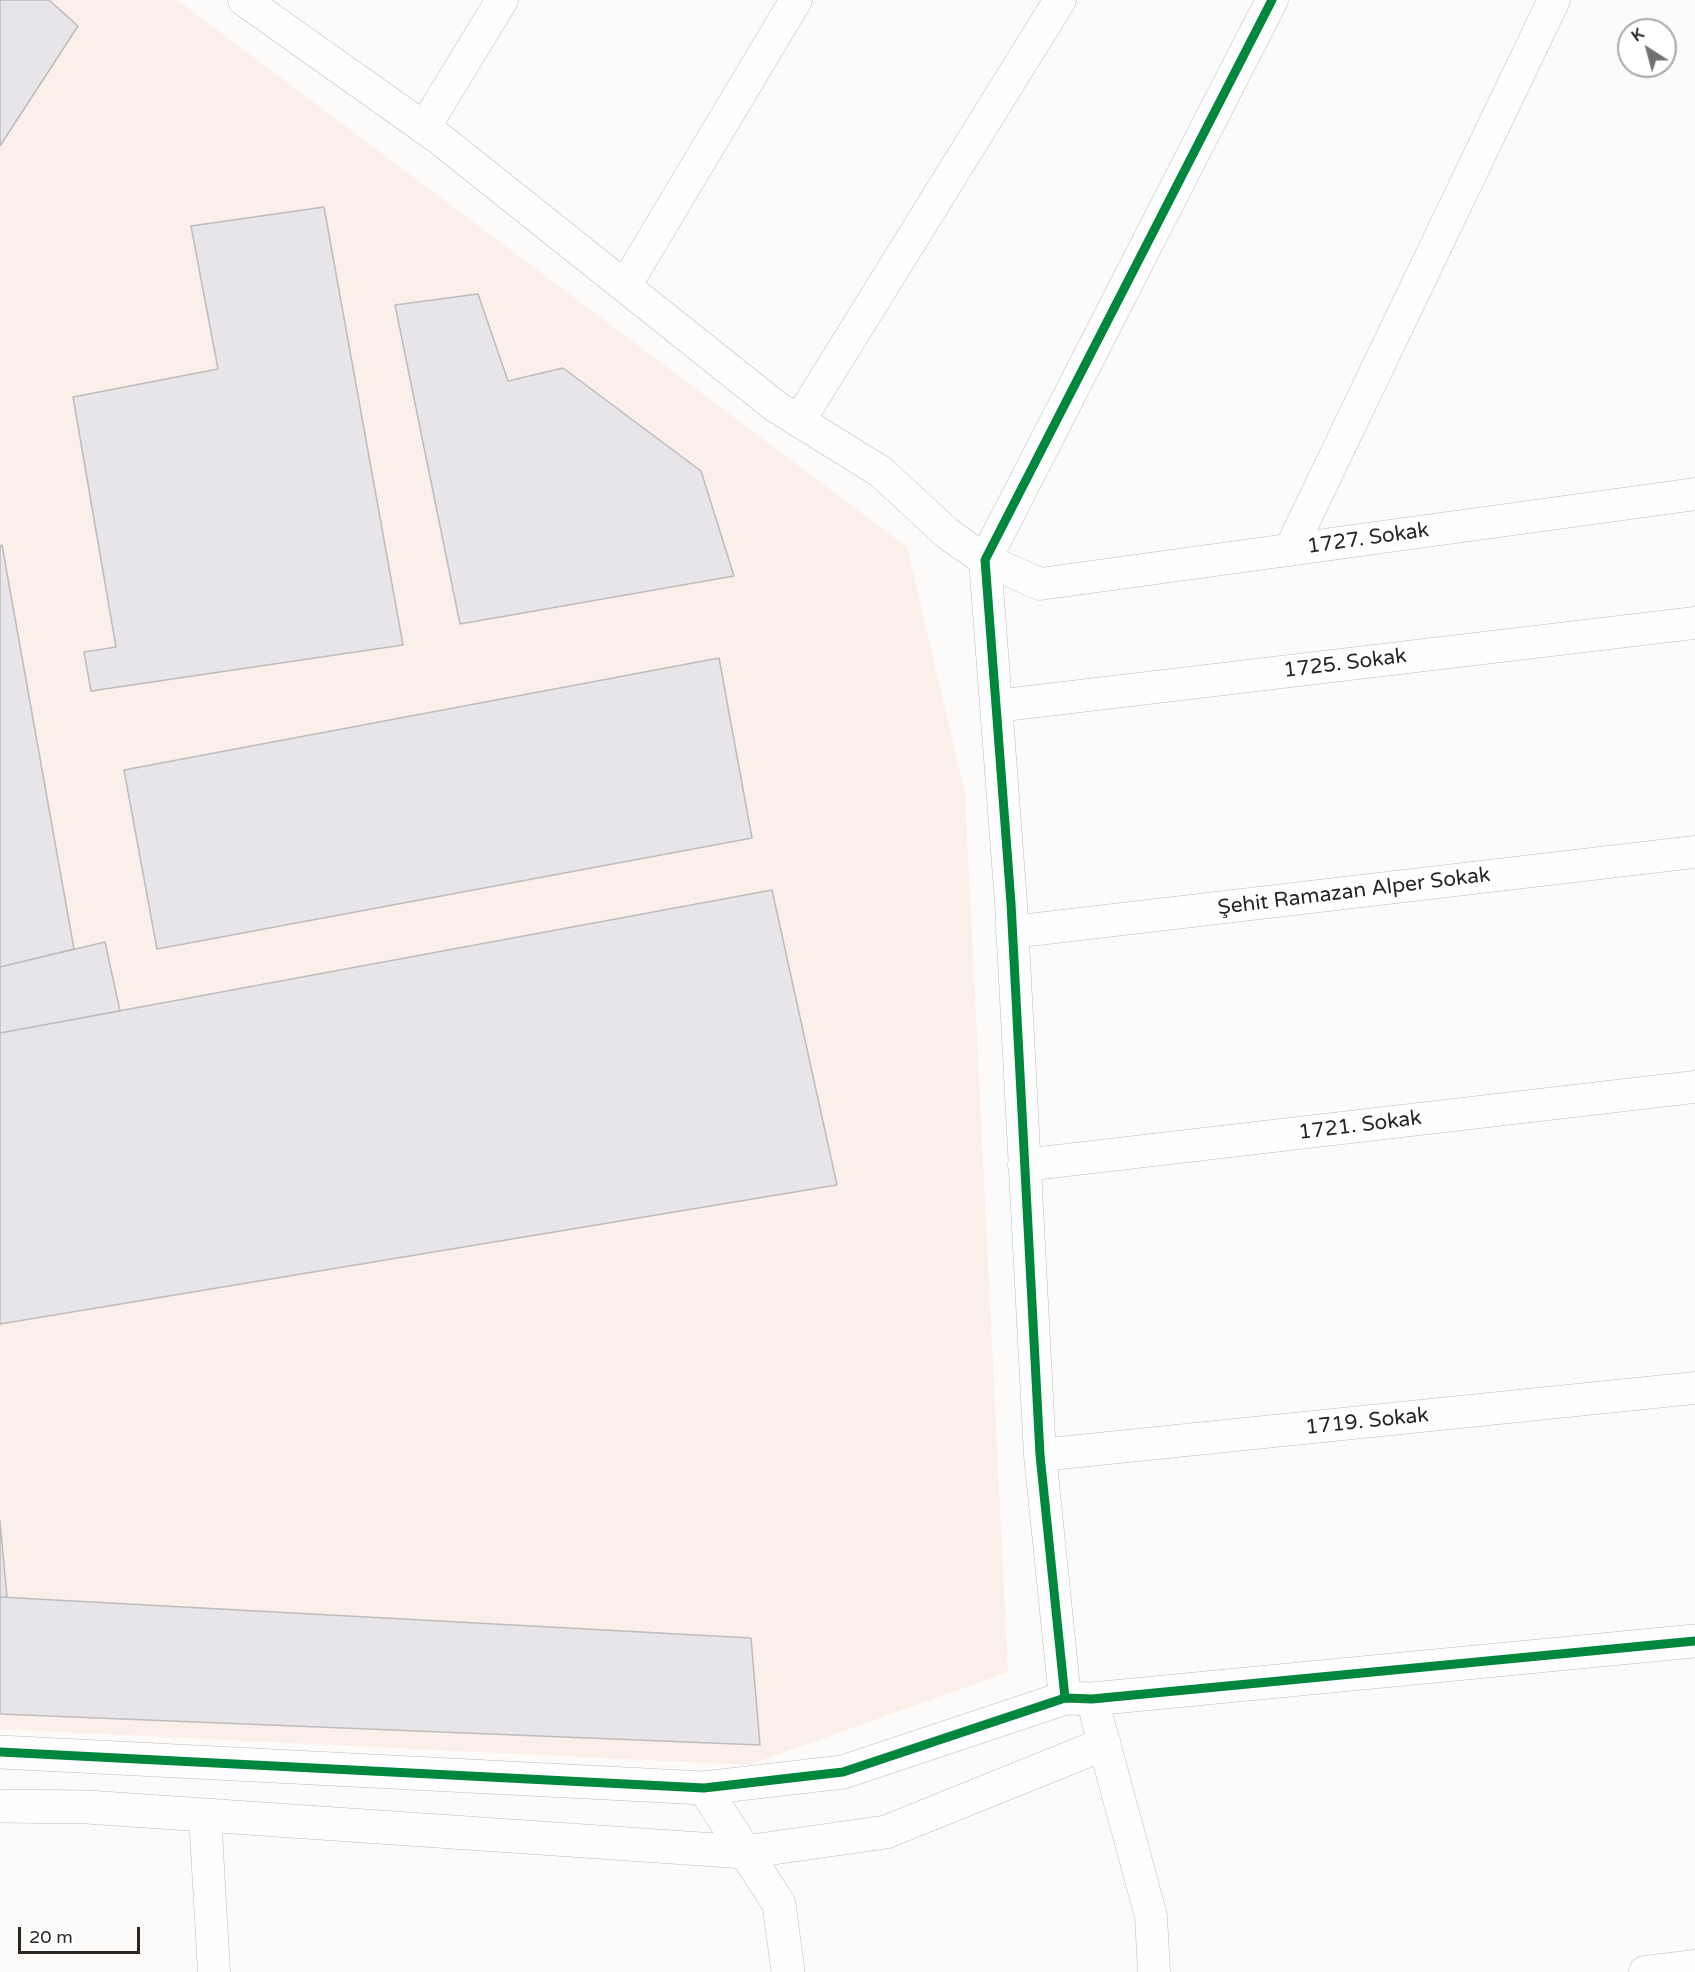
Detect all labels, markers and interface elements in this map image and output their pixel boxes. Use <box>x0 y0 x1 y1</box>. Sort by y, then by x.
north arrow <box>1617 18 1677 78</box>
text: K <box>1627 24 1648 46</box>
street label: 1727. Sokak <box>1305 518 1431 560</box>
street label: 1725. Sokak <box>1282 644 1408 684</box>
street label: Şehit Ramazan Alper Sokak <box>1216 863 1492 921</box>
street label: 1721. Sokak <box>1297 1106 1423 1146</box>
street label: 1719. Sokak <box>1304 1403 1430 1441</box>
scale bar <box>21 1915 142 1953</box>
text: 20 m <box>29 1926 73 1948</box>

